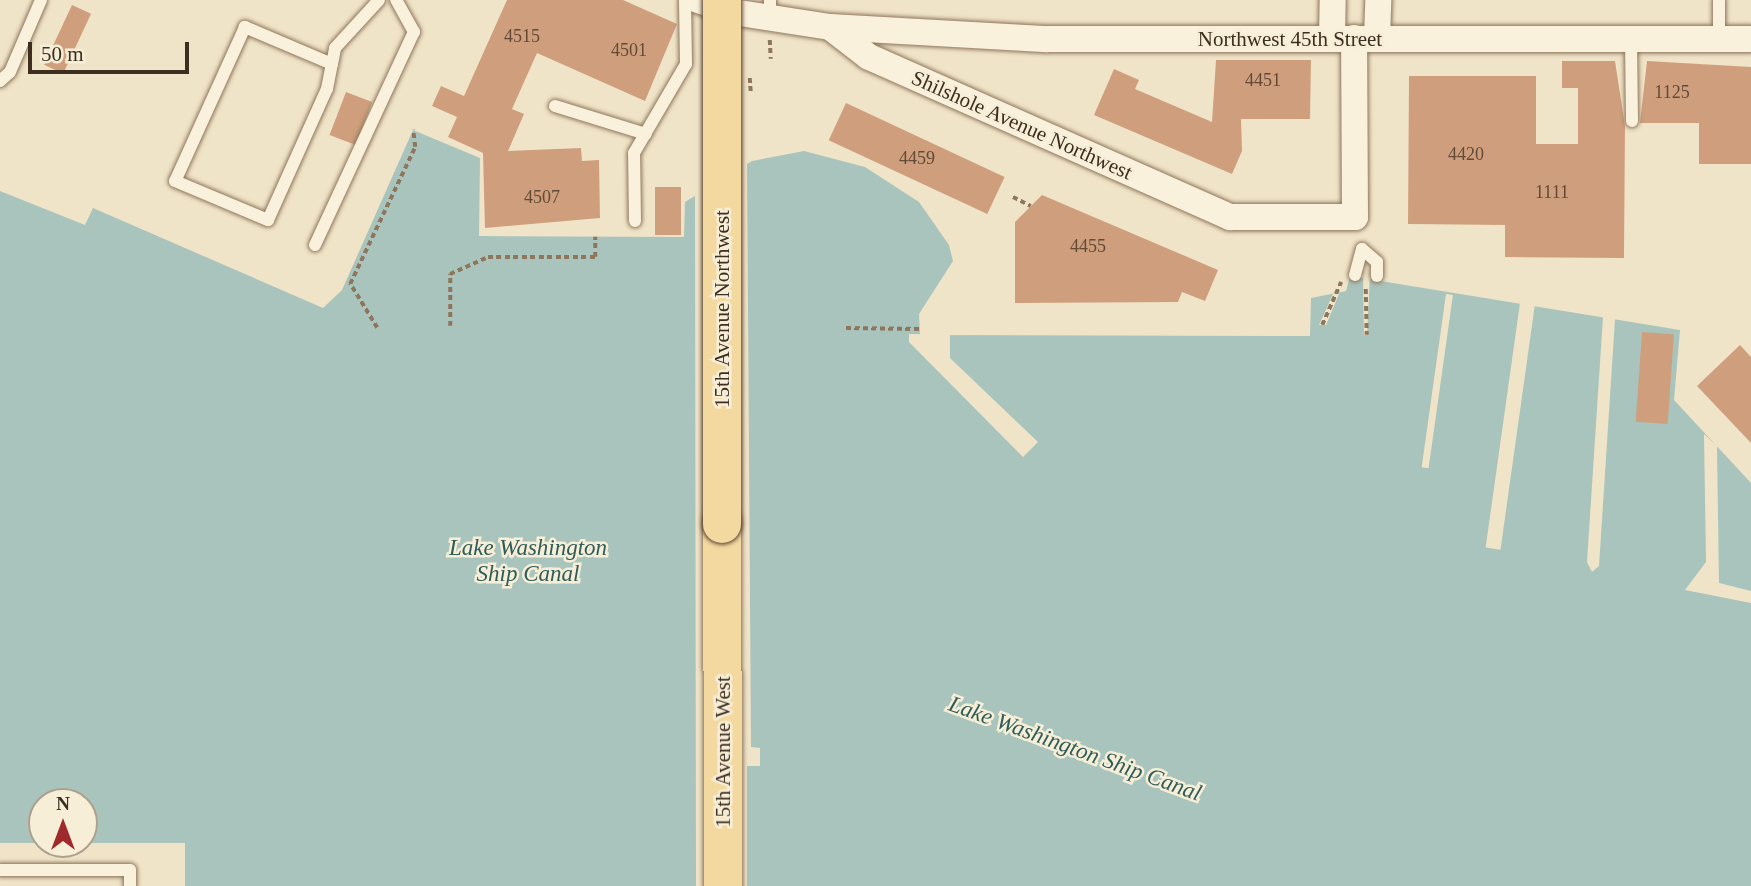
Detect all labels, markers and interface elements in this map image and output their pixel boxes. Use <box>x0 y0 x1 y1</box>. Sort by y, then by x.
house number: 4515 <box>504 25 540 47</box>
street label: Northwest 45th Street <box>1198 26 1382 52</box>
scale bar <box>32 28 192 72</box>
house number: 4501 <box>611 39 647 61</box>
text: 50 m <box>41 42 84 66</box>
street label: Shilshole Avenue Northwest <box>907 65 1137 185</box>
house number: 4451 <box>1245 69 1281 91</box>
house number: 1125 <box>1654 81 1690 103</box>
house number: 4420 <box>1448 143 1484 165</box>
house number: 4459 <box>899 147 935 169</box>
house number: 1111 <box>1535 181 1569 203</box>
house number: 4507 <box>524 186 560 208</box>
street label: 15th Avenue Northwest <box>709 209 735 409</box>
house number: 4455 <box>1070 235 1106 257</box>
water label: Lake Washington Ship Canal <box>449 534 607 588</box>
street label: 15th Avenue West <box>710 675 736 829</box>
water label: Lake Washington Ship Canal <box>945 690 1205 808</box>
north arrow <box>28 788 98 858</box>
text: N <box>56 793 70 814</box>

